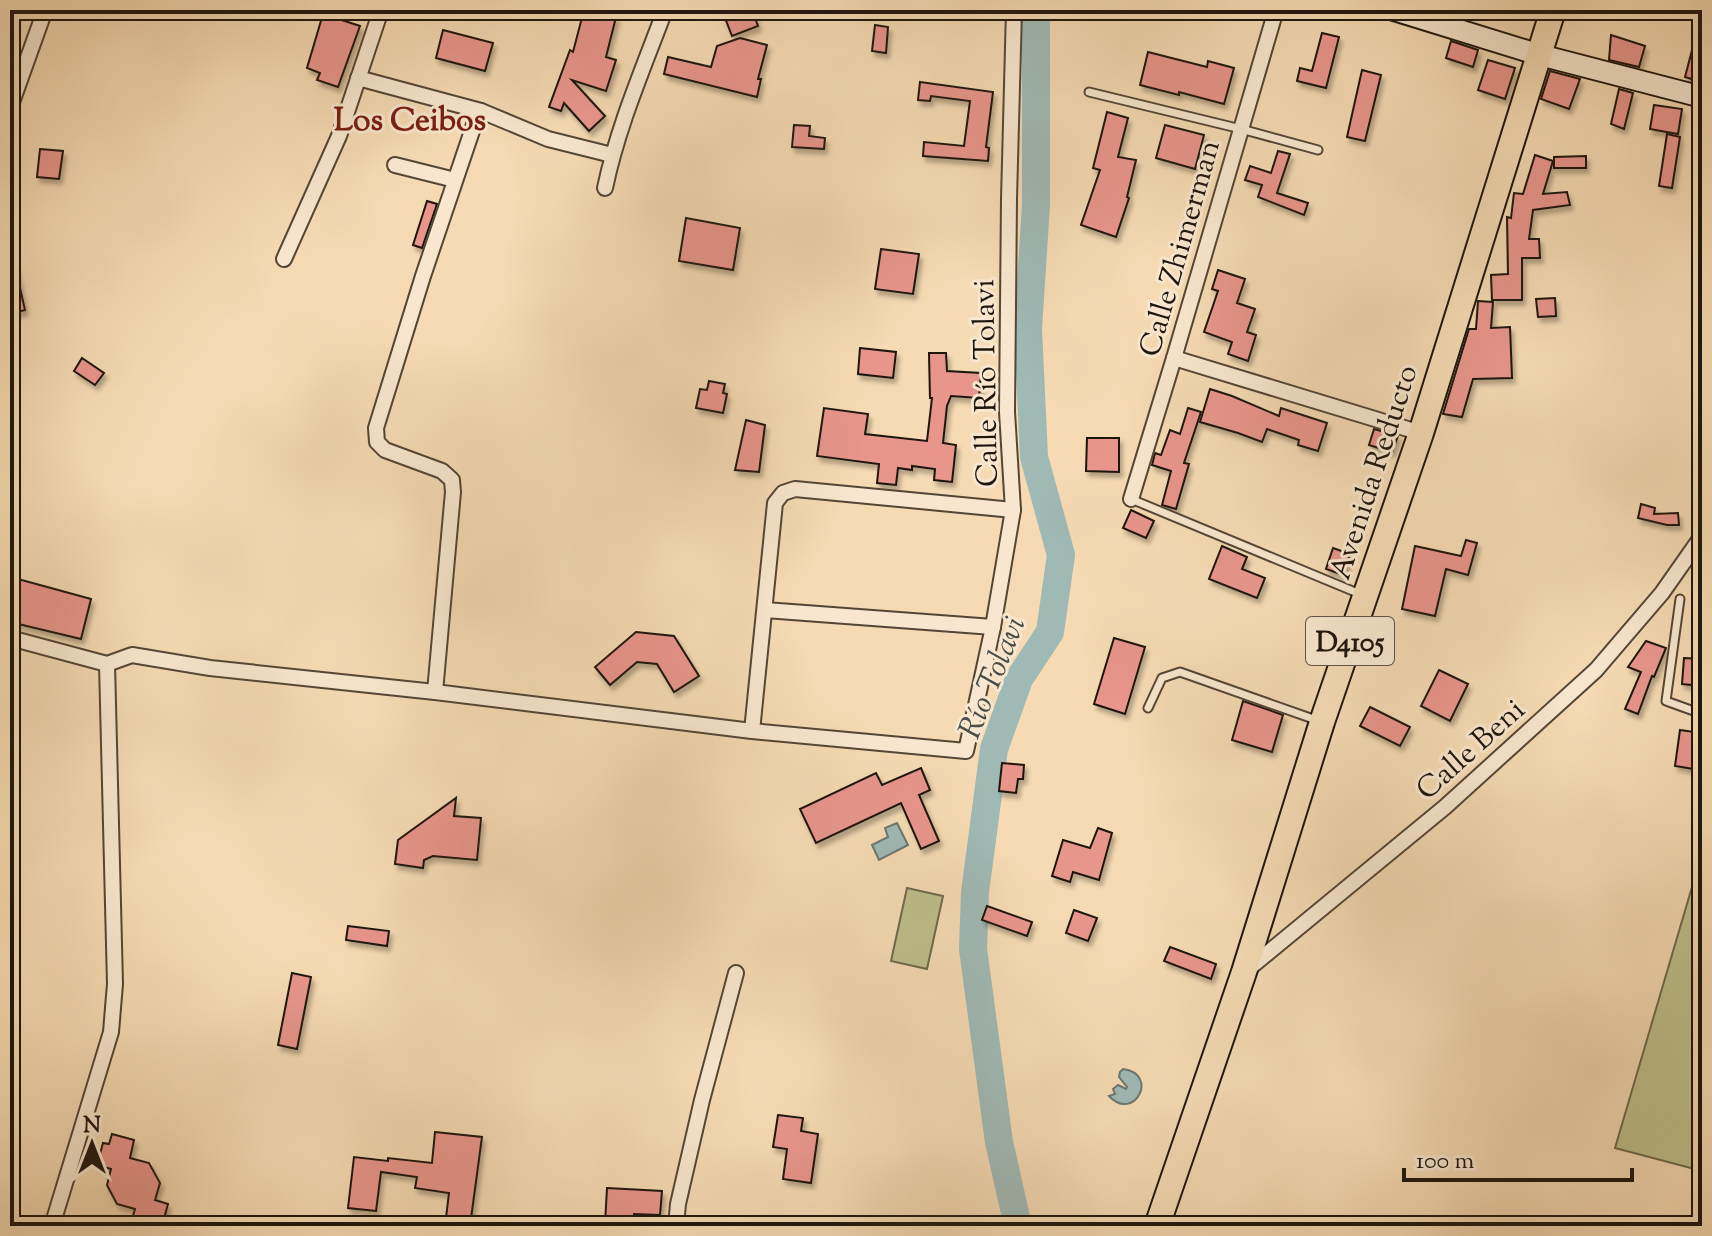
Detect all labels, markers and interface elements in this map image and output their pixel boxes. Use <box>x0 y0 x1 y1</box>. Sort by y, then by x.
district label: Los Ceibos <box>334 99 486 145</box>
street label: Calle Zhimerman <box>1130 135 1233 362</box>
street label: Calle Río Tolavi <box>964 279 1011 487</box>
street label: Avenida Reducto <box>1320 360 1430 586</box>
water label: Río Tolavi <box>948 610 1039 746</box>
road number: D4105 <box>1306 617 1394 665</box>
street label: Calle Beni <box>1408 690 1536 812</box>
north arrow <box>52 1104 132 1184</box>
text: N <box>83 1111 101 1143</box>
scale bar <box>1404 1132 1632 1182</box>
text: 100 m <box>1416 1145 1474 1179</box>

